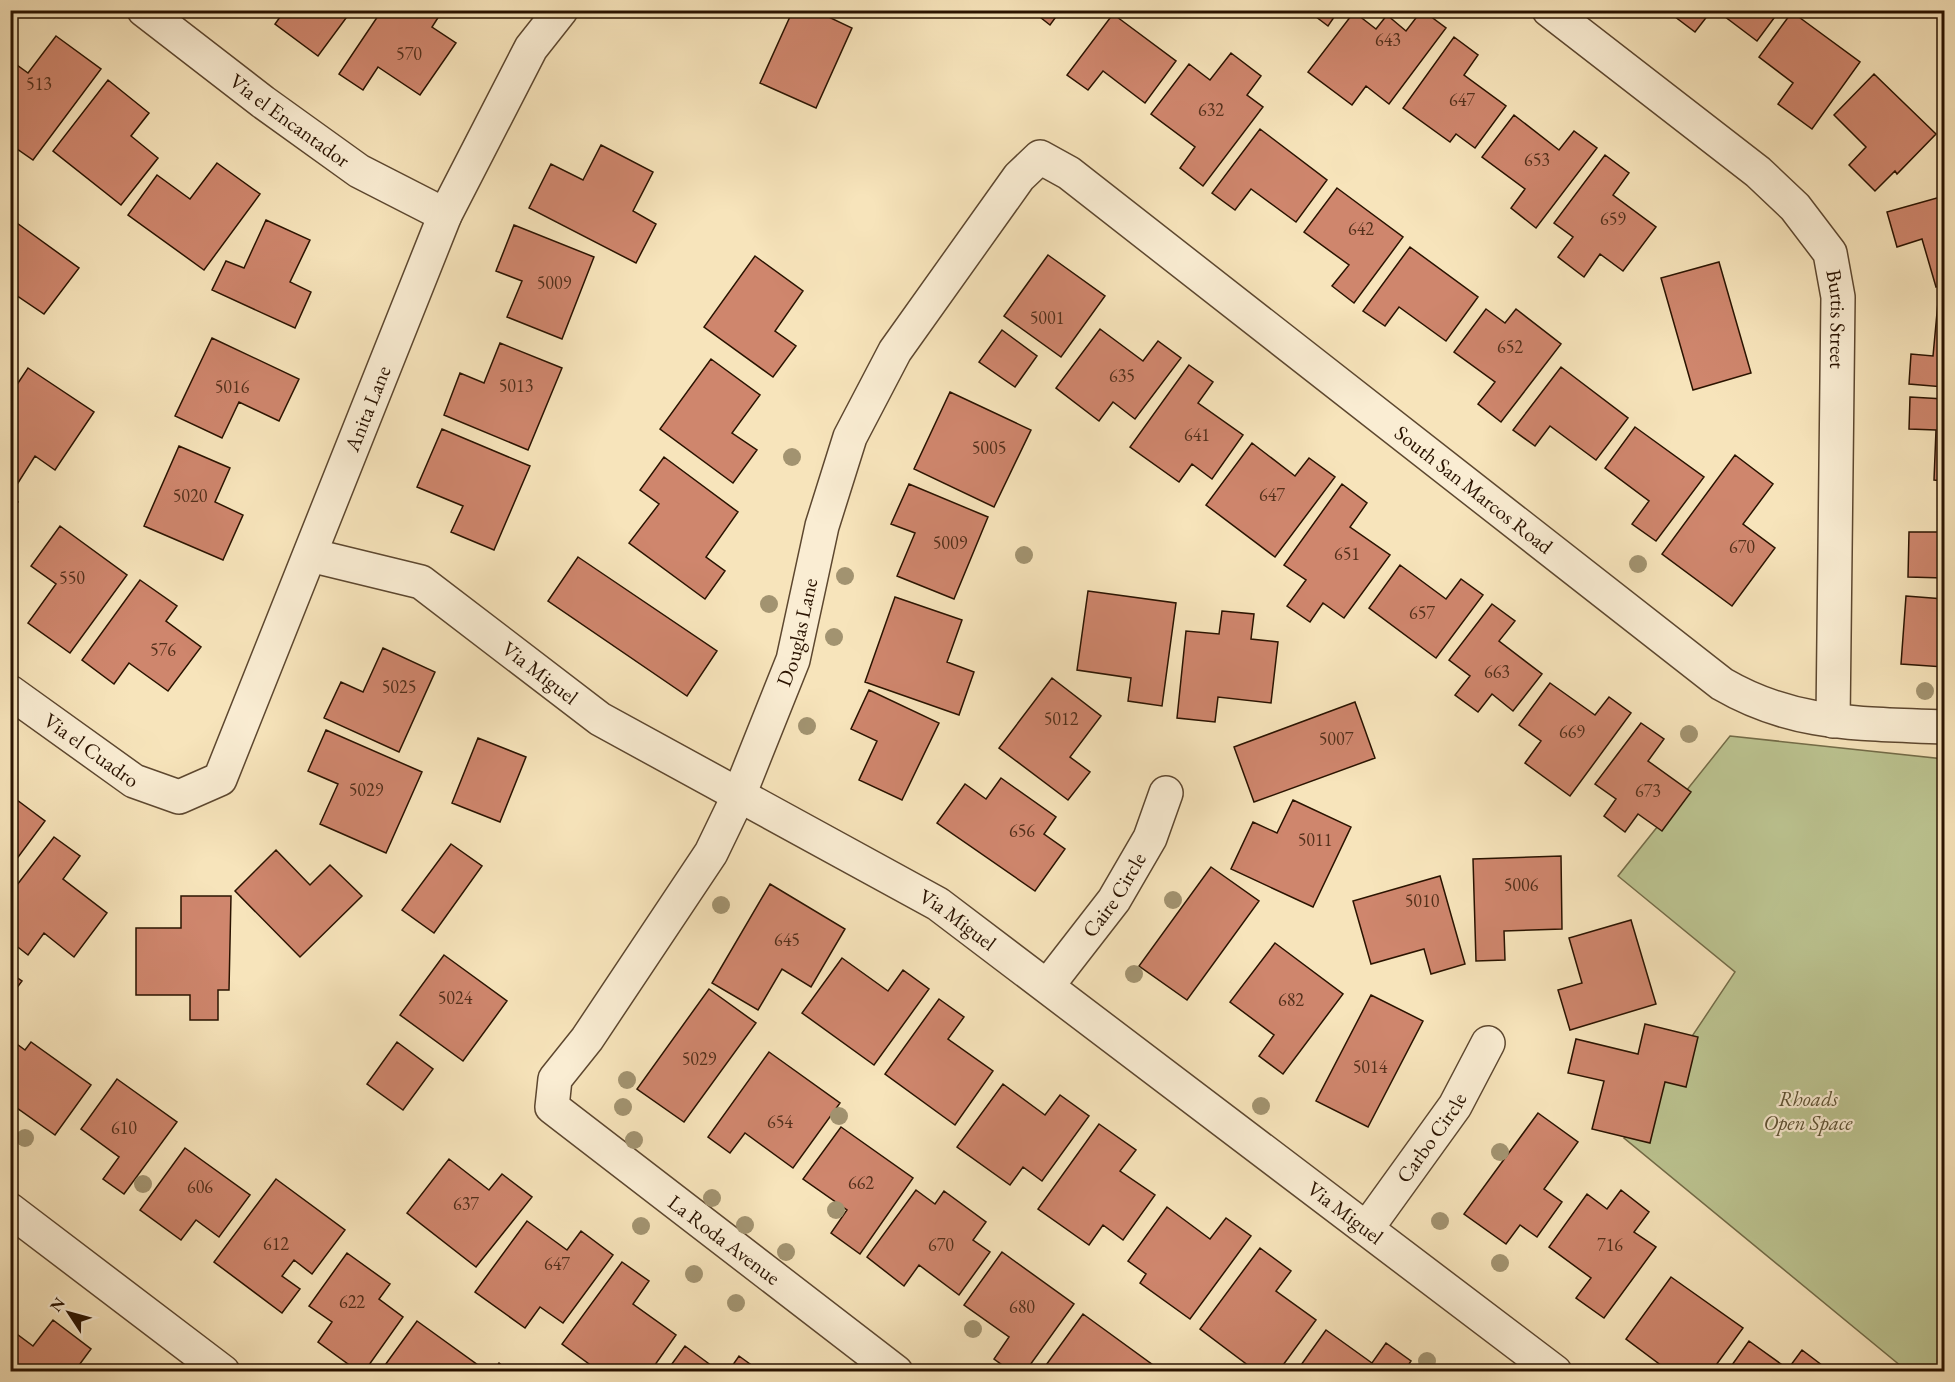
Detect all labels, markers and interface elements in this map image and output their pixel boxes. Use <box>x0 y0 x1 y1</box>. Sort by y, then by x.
house number: 643 <box>1375 28 1401 51</box>
house number: 570 <box>396 42 422 65</box>
street label: Via el Encantador <box>224 67 356 173</box>
house number: 513 <box>26 72 52 95</box>
house number: 647 <box>1449 88 1475 111</box>
house number: 632 <box>1198 98 1224 121</box>
house number: 653 <box>1524 148 1550 171</box>
house number: 659 <box>1600 207 1626 230</box>
house number: 642 <box>1348 217 1374 240</box>
street label: Burtis Street <box>1820 267 1852 369</box>
house number: 5009 <box>537 271 572 294</box>
house number: 5001 <box>1030 306 1064 329</box>
house number: 652 <box>1497 335 1523 358</box>
street label: Anita Lane <box>338 362 397 456</box>
house number: 635 <box>1109 364 1135 387</box>
house number: 5013 <box>499 374 533 397</box>
house number: 5016 <box>215 375 250 398</box>
street label: South San Marcos Road <box>1389 419 1559 560</box>
house number: 641 <box>1184 423 1210 446</box>
house number: 5005 <box>972 436 1006 459</box>
house number: 647 <box>1259 483 1285 506</box>
house number: 5020 <box>173 484 208 507</box>
house number: 5009 <box>933 531 968 554</box>
house number: 670 <box>1729 535 1755 558</box>
house number: 651 <box>1334 542 1360 565</box>
house number: 550 <box>59 566 85 589</box>
street label: Douglas Lane <box>770 575 823 690</box>
house number: 657 <box>1409 601 1435 624</box>
street label: Via Miguel <box>497 635 584 710</box>
house number: 576 <box>150 638 176 661</box>
house number: 663 <box>1484 660 1510 683</box>
house number: 5025 <box>382 675 416 698</box>
street label: Via el Cuadro <box>38 706 145 793</box>
house number: 5012 <box>1044 707 1079 730</box>
house number: 669 <box>1559 720 1585 743</box>
house number: 5007 <box>1319 727 1354 750</box>
house number: 5029 <box>349 778 384 801</box>
house number: 673 <box>1635 779 1661 802</box>
house number: 656 <box>1009 819 1035 842</box>
house number: 5011 <box>1298 828 1332 851</box>
street label: Caire Circle <box>1076 847 1152 943</box>
house number: 5006 <box>1504 873 1539 896</box>
street label: Via Miguel <box>915 882 1002 956</box>
house number: 5010 <box>1405 889 1440 912</box>
house number: 645 <box>774 928 800 951</box>
house number: 5024 <box>438 986 473 1009</box>
house number: 682 <box>1278 988 1304 1011</box>
house number: 5029 <box>682 1047 717 1070</box>
house number: 5014 <box>1353 1055 1388 1078</box>
park label: Rhoads Open Space <box>1764 1085 1853 1136</box>
street label: Carbo Circle <box>1390 1088 1473 1188</box>
house number: 654 <box>767 1110 793 1133</box>
house number: 610 <box>111 1116 137 1139</box>
house number: 662 <box>848 1171 874 1194</box>
house number: 606 <box>187 1175 213 1198</box>
street label: Via Miguel <box>1302 1175 1389 1250</box>
street label: La Roda Avenue <box>663 1189 786 1291</box>
house number: 637 <box>453 1192 479 1215</box>
house number: 612 <box>263 1232 289 1255</box>
house number: 670 <box>928 1233 954 1256</box>
house number: 716 <box>1597 1233 1623 1256</box>
house number: 647 <box>544 1252 570 1275</box>
north arrow <box>39 1283 99 1343</box>
house number: 622 <box>339 1290 365 1313</box>
text: N <box>45 1293 70 1316</box>
house number: 680 <box>1009 1295 1035 1318</box>

